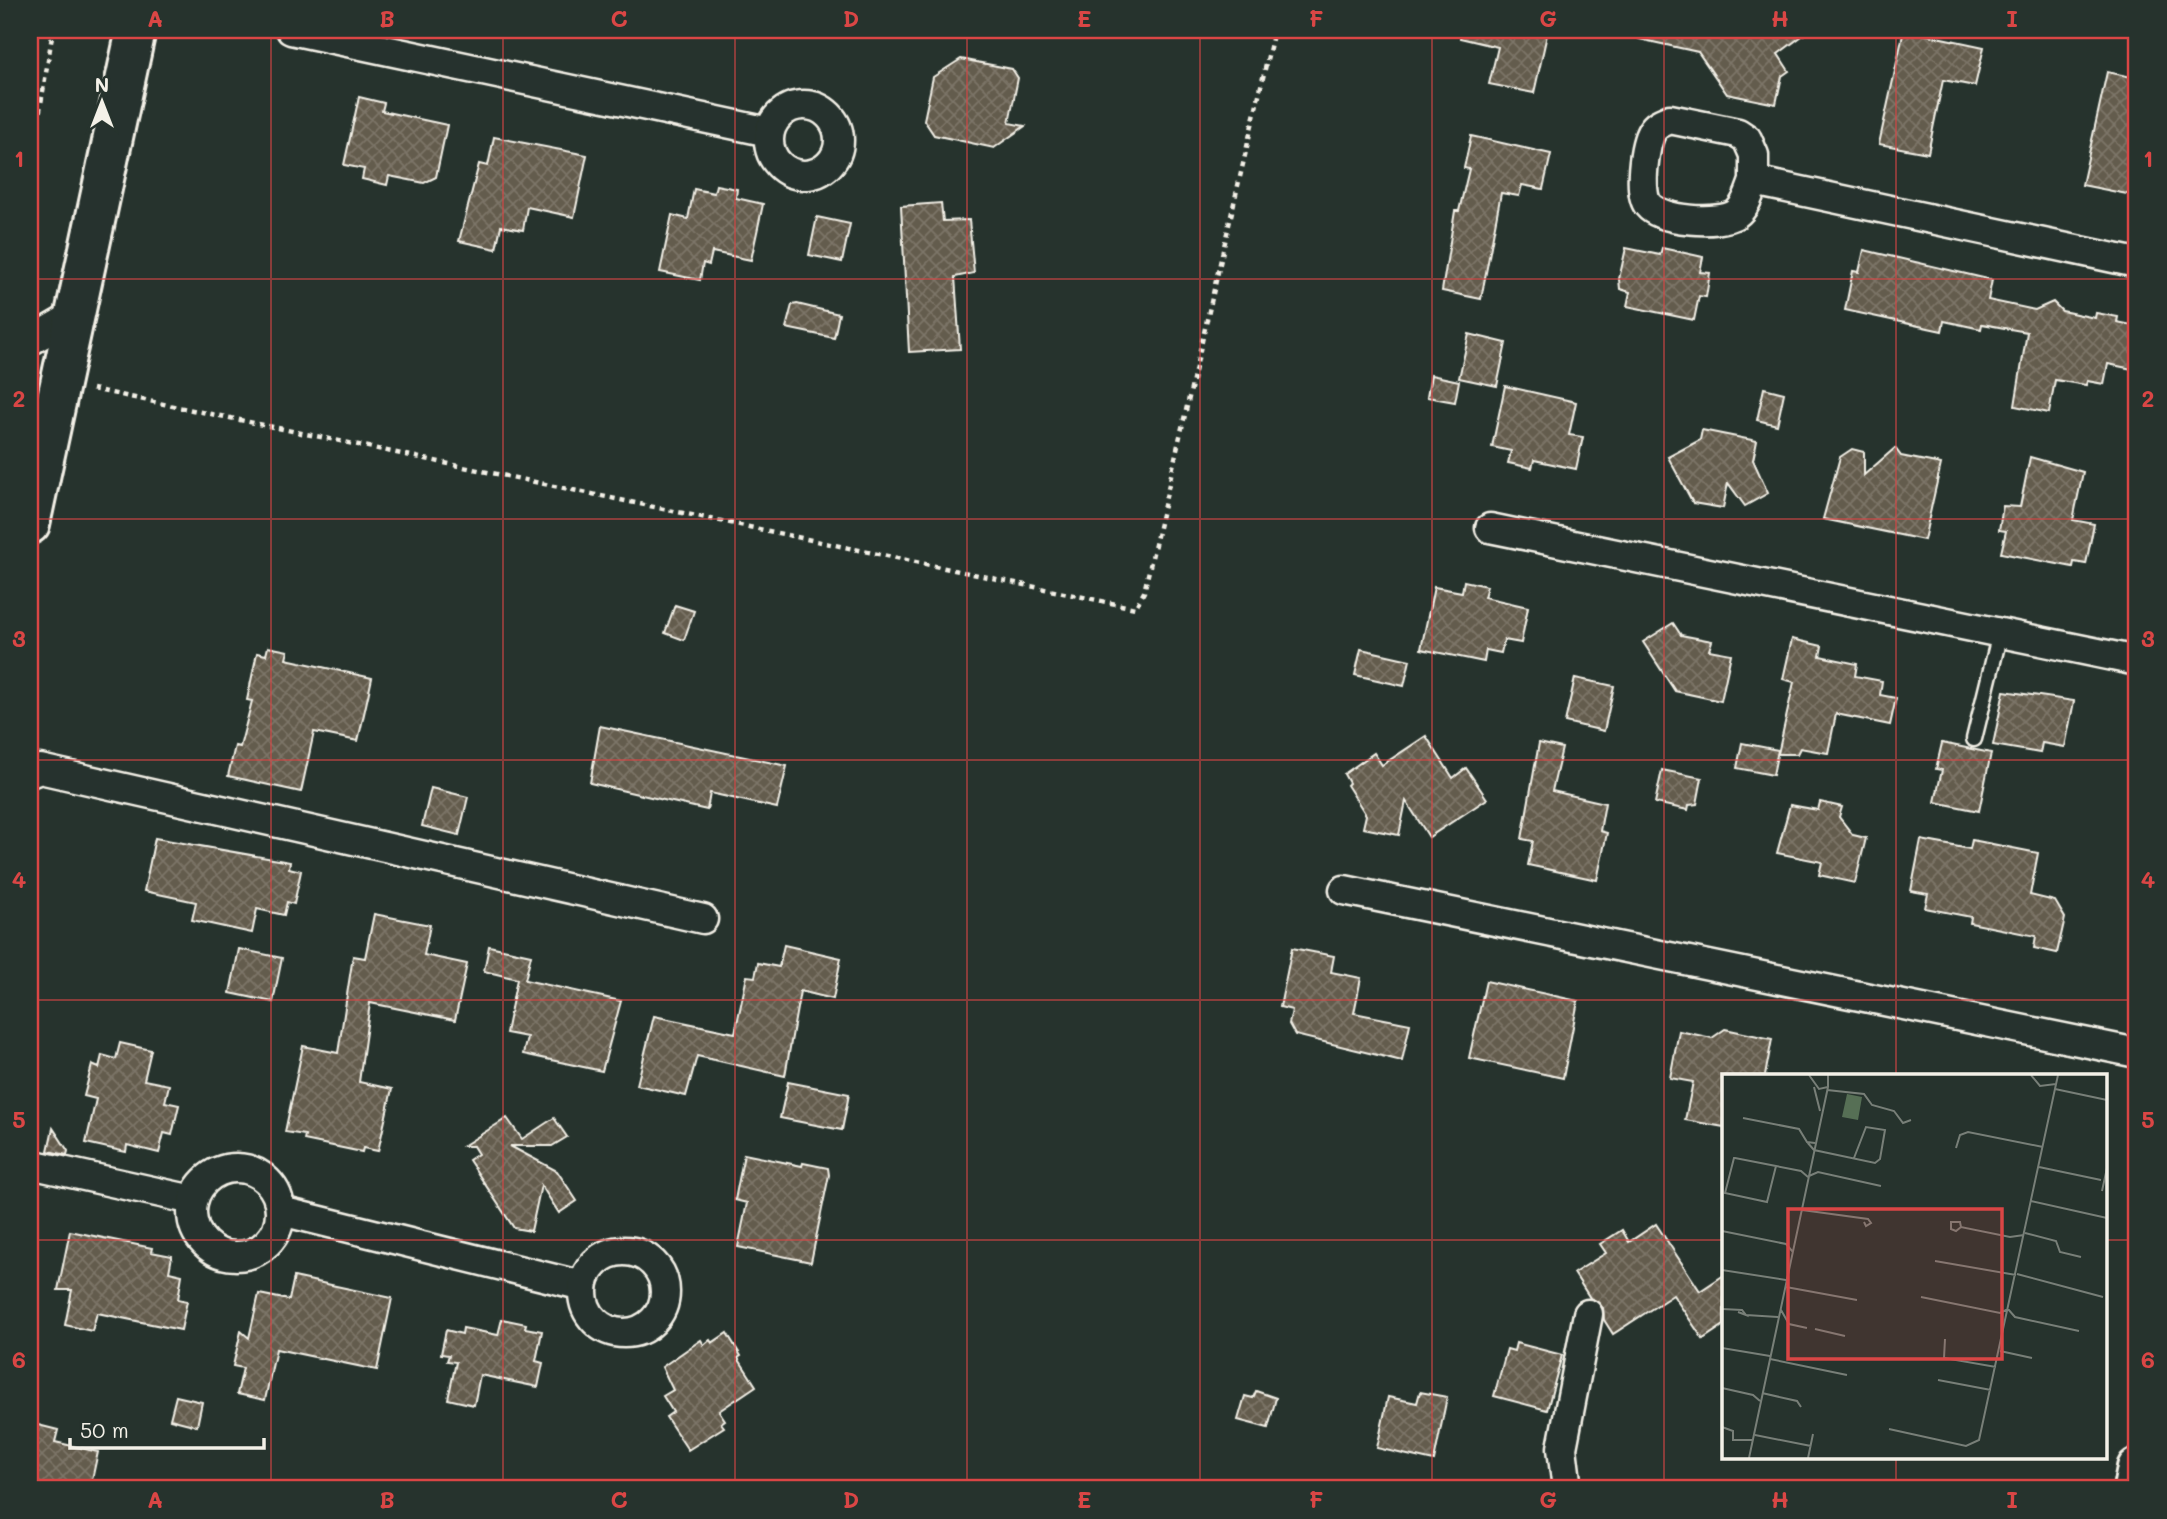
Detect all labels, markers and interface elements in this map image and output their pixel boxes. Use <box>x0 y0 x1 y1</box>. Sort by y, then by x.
text: A <box>147 3 163 33</box>
text: B <box>379 3 395 33</box>
text: C <box>610 3 628 33</box>
text: D <box>843 3 859 33</box>
text: E <box>1077 3 1091 33</box>
text: F <box>1309 3 1323 33</box>
text: G <box>1539 3 1557 33</box>
text: H <box>1771 3 1789 33</box>
text: I <box>2006 3 2018 33</box>
north arrow <box>66 66 136 136</box>
text: N <box>95 72 109 97</box>
text: 1 <box>14 143 24 173</box>
text: 1 <box>2143 143 2153 173</box>
text: 2 <box>13 383 25 413</box>
text: 2 <box>2142 383 2154 413</box>
text: 3 <box>12 623 26 653</box>
text: 3 <box>2141 623 2155 653</box>
text: 4 <box>12 864 26 894</box>
text: 4 <box>2141 864 2155 894</box>
inset map <box>1722 1074 2108 1460</box>
text: 5 <box>12 1104 26 1134</box>
text: 5 <box>2141 1104 2155 1134</box>
text: 6 <box>12 1344 26 1374</box>
text: 6 <box>2141 1344 2155 1374</box>
scale bar <box>70 1407 264 1451</box>
text: 50 m <box>80 1416 129 1443</box>
text: A <box>147 1484 163 1514</box>
text: B <box>379 1484 395 1514</box>
text: C <box>610 1484 628 1514</box>
text: D <box>843 1484 859 1514</box>
text: E <box>1077 1484 1091 1514</box>
text: F <box>1309 1484 1323 1514</box>
text: G <box>1539 1484 1557 1514</box>
text: H <box>1771 1484 1789 1514</box>
text: I <box>2006 1484 2018 1514</box>

